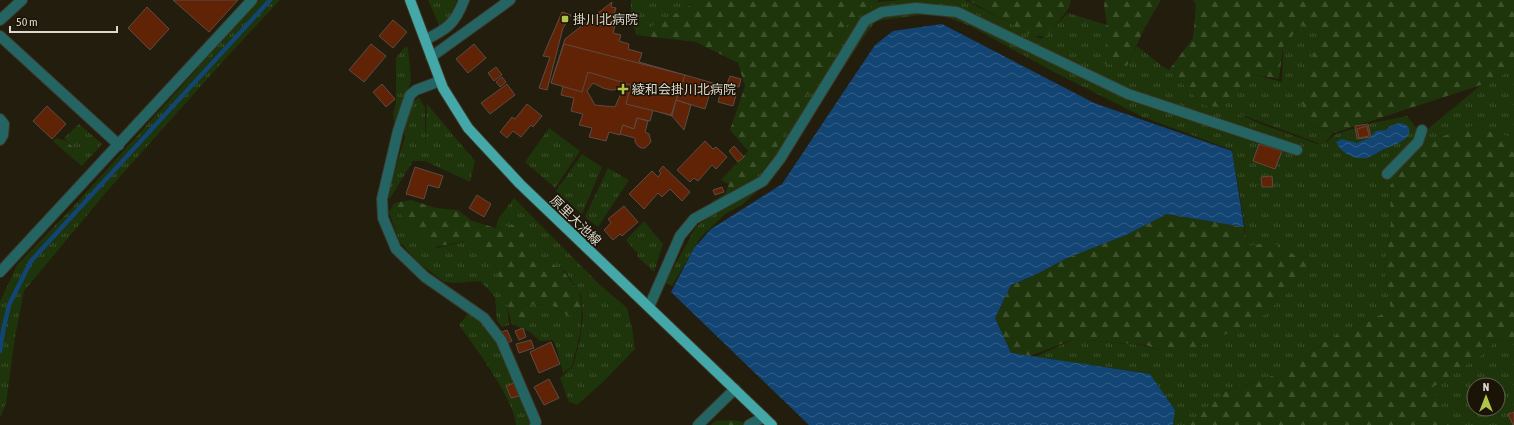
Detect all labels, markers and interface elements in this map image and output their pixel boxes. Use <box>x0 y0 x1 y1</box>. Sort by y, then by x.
scale bar <box>10 8 117 34</box>
place label: 掛川北病院 <box>573 12 638 27</box>
marker: 掛川北病院 <box>560 14 570 24</box>
text: 50 m <box>16 15 38 29</box>
place label: 綾和会掛川北病院 <box>632 82 736 97</box>
marker: 綾和会掛川北病院 <box>617 83 629 95</box>
street label: 原里大池線 <box>547 192 604 248</box>
north arrow <box>1466 377 1506 417</box>
text: N <box>1483 381 1489 393</box>

